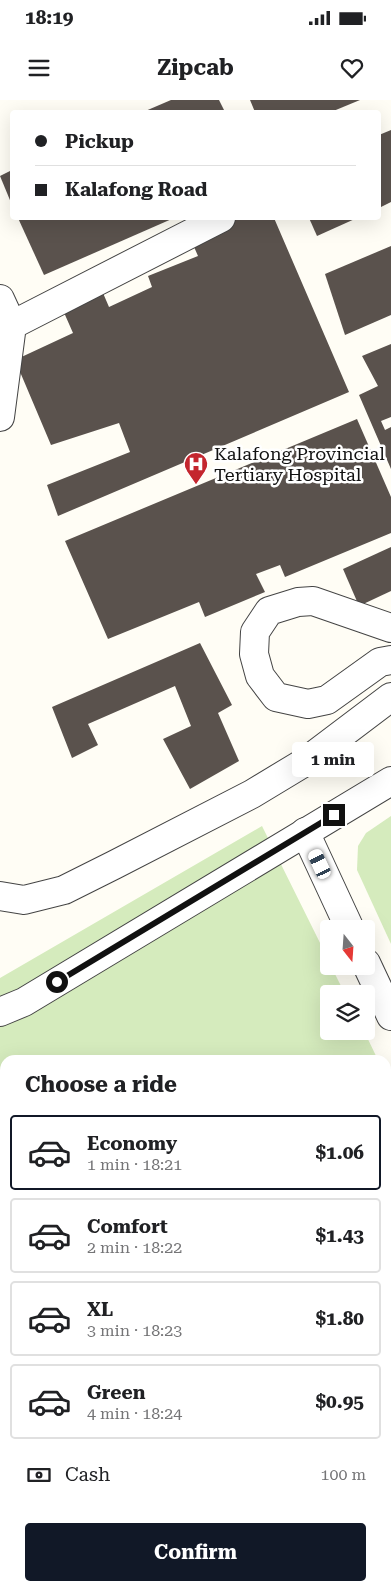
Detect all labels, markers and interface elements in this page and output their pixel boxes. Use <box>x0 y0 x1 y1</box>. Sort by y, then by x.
text: 18:19 <box>25 6 74 29</box>
icon: menu <box>25 54 53 82</box>
icon: heart <box>338 54 366 82</box>
text: Zipcab <box>157 55 234 80</box>
text: Pickup <box>65 130 134 153</box>
text: Kalafong Road <box>65 178 207 201</box>
place label: Kalafong Provincial Tertiary Hospital <box>214 443 385 485</box>
hospital icon: Kalafong Provincial Tertiary Hospital <box>183 451 209 485</box>
callout: 1 min <box>293 742 375 778</box>
text: 1 min <box>311 750 355 769</box>
route end <box>323 804 345 826</box>
car <box>306 847 333 881</box>
north arrow <box>320 920 375 975</box>
map controls <box>320 920 375 1040</box>
route start <box>46 971 68 993</box>
button: layers <box>320 985 375 1040</box>
text: Choose a ride <box>25 1072 177 1097</box>
icon: car <box>27 1130 72 1175</box>
text: Economy <box>87 1132 177 1155</box>
text: $1.06 <box>315 1141 364 1164</box>
text: 1 min · 18:21 <box>87 1155 182 1174</box>
icon: car <box>27 1213 72 1258</box>
text: Comfort <box>87 1215 168 1238</box>
text: $1.43 <box>315 1224 364 1247</box>
text: 2 min · 18:22 <box>87 1238 182 1257</box>
icon: car <box>27 1296 72 1341</box>
text: XL <box>87 1298 113 1321</box>
text: $1.80 <box>315 1307 364 1330</box>
text: 3 min · 18:23 <box>87 1321 182 1340</box>
icon: car <box>27 1379 72 1424</box>
text: Green <box>87 1381 145 1404</box>
text: $0.95 <box>315 1390 364 1413</box>
text: 4 min · 18:24 <box>87 1404 182 1423</box>
icon: cash <box>25 1461 53 1489</box>
text: Cash <box>65 1463 110 1486</box>
text: 100 m <box>320 1465 366 1484</box>
button: Confirm <box>25 1523 366 1581</box>

